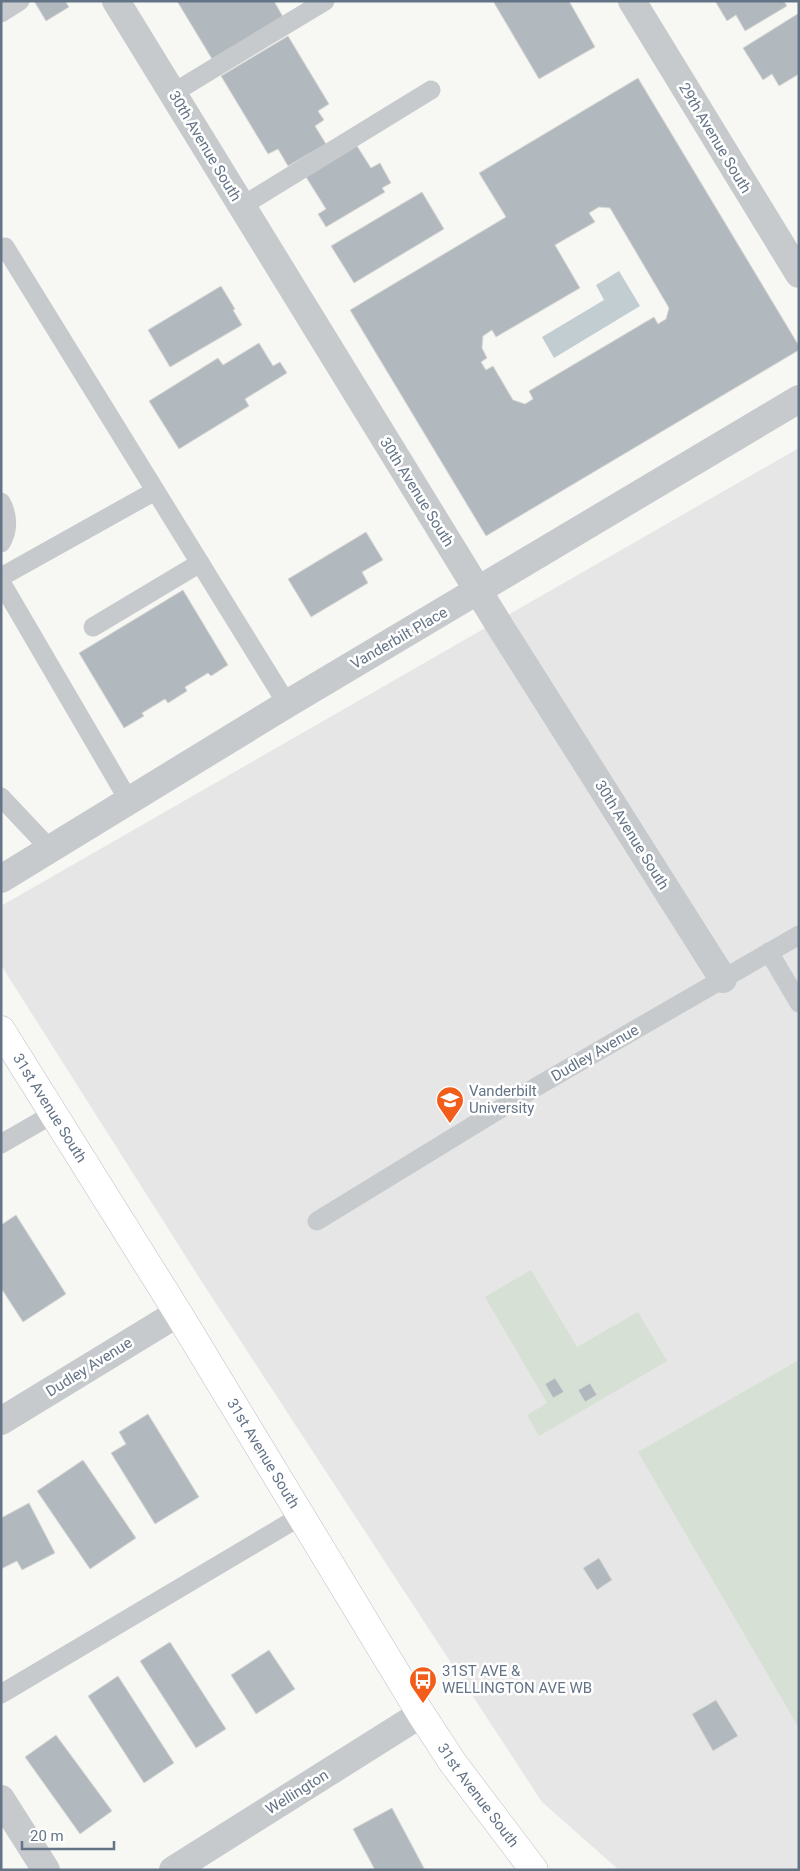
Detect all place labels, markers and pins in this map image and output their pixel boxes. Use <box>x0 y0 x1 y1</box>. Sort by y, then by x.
place label: Vanderbilt University <box>469 1082 537 1117</box>
school or university icon: Vanderbilt University <box>435 1085 465 1124</box>
place label: 31ST AVE & WELLINGTON AVE WB <box>442 1662 592 1697</box>
bus stop icon: 31ST AVE & WELLINGTON AVE WB <box>408 1665 438 1704</box>

